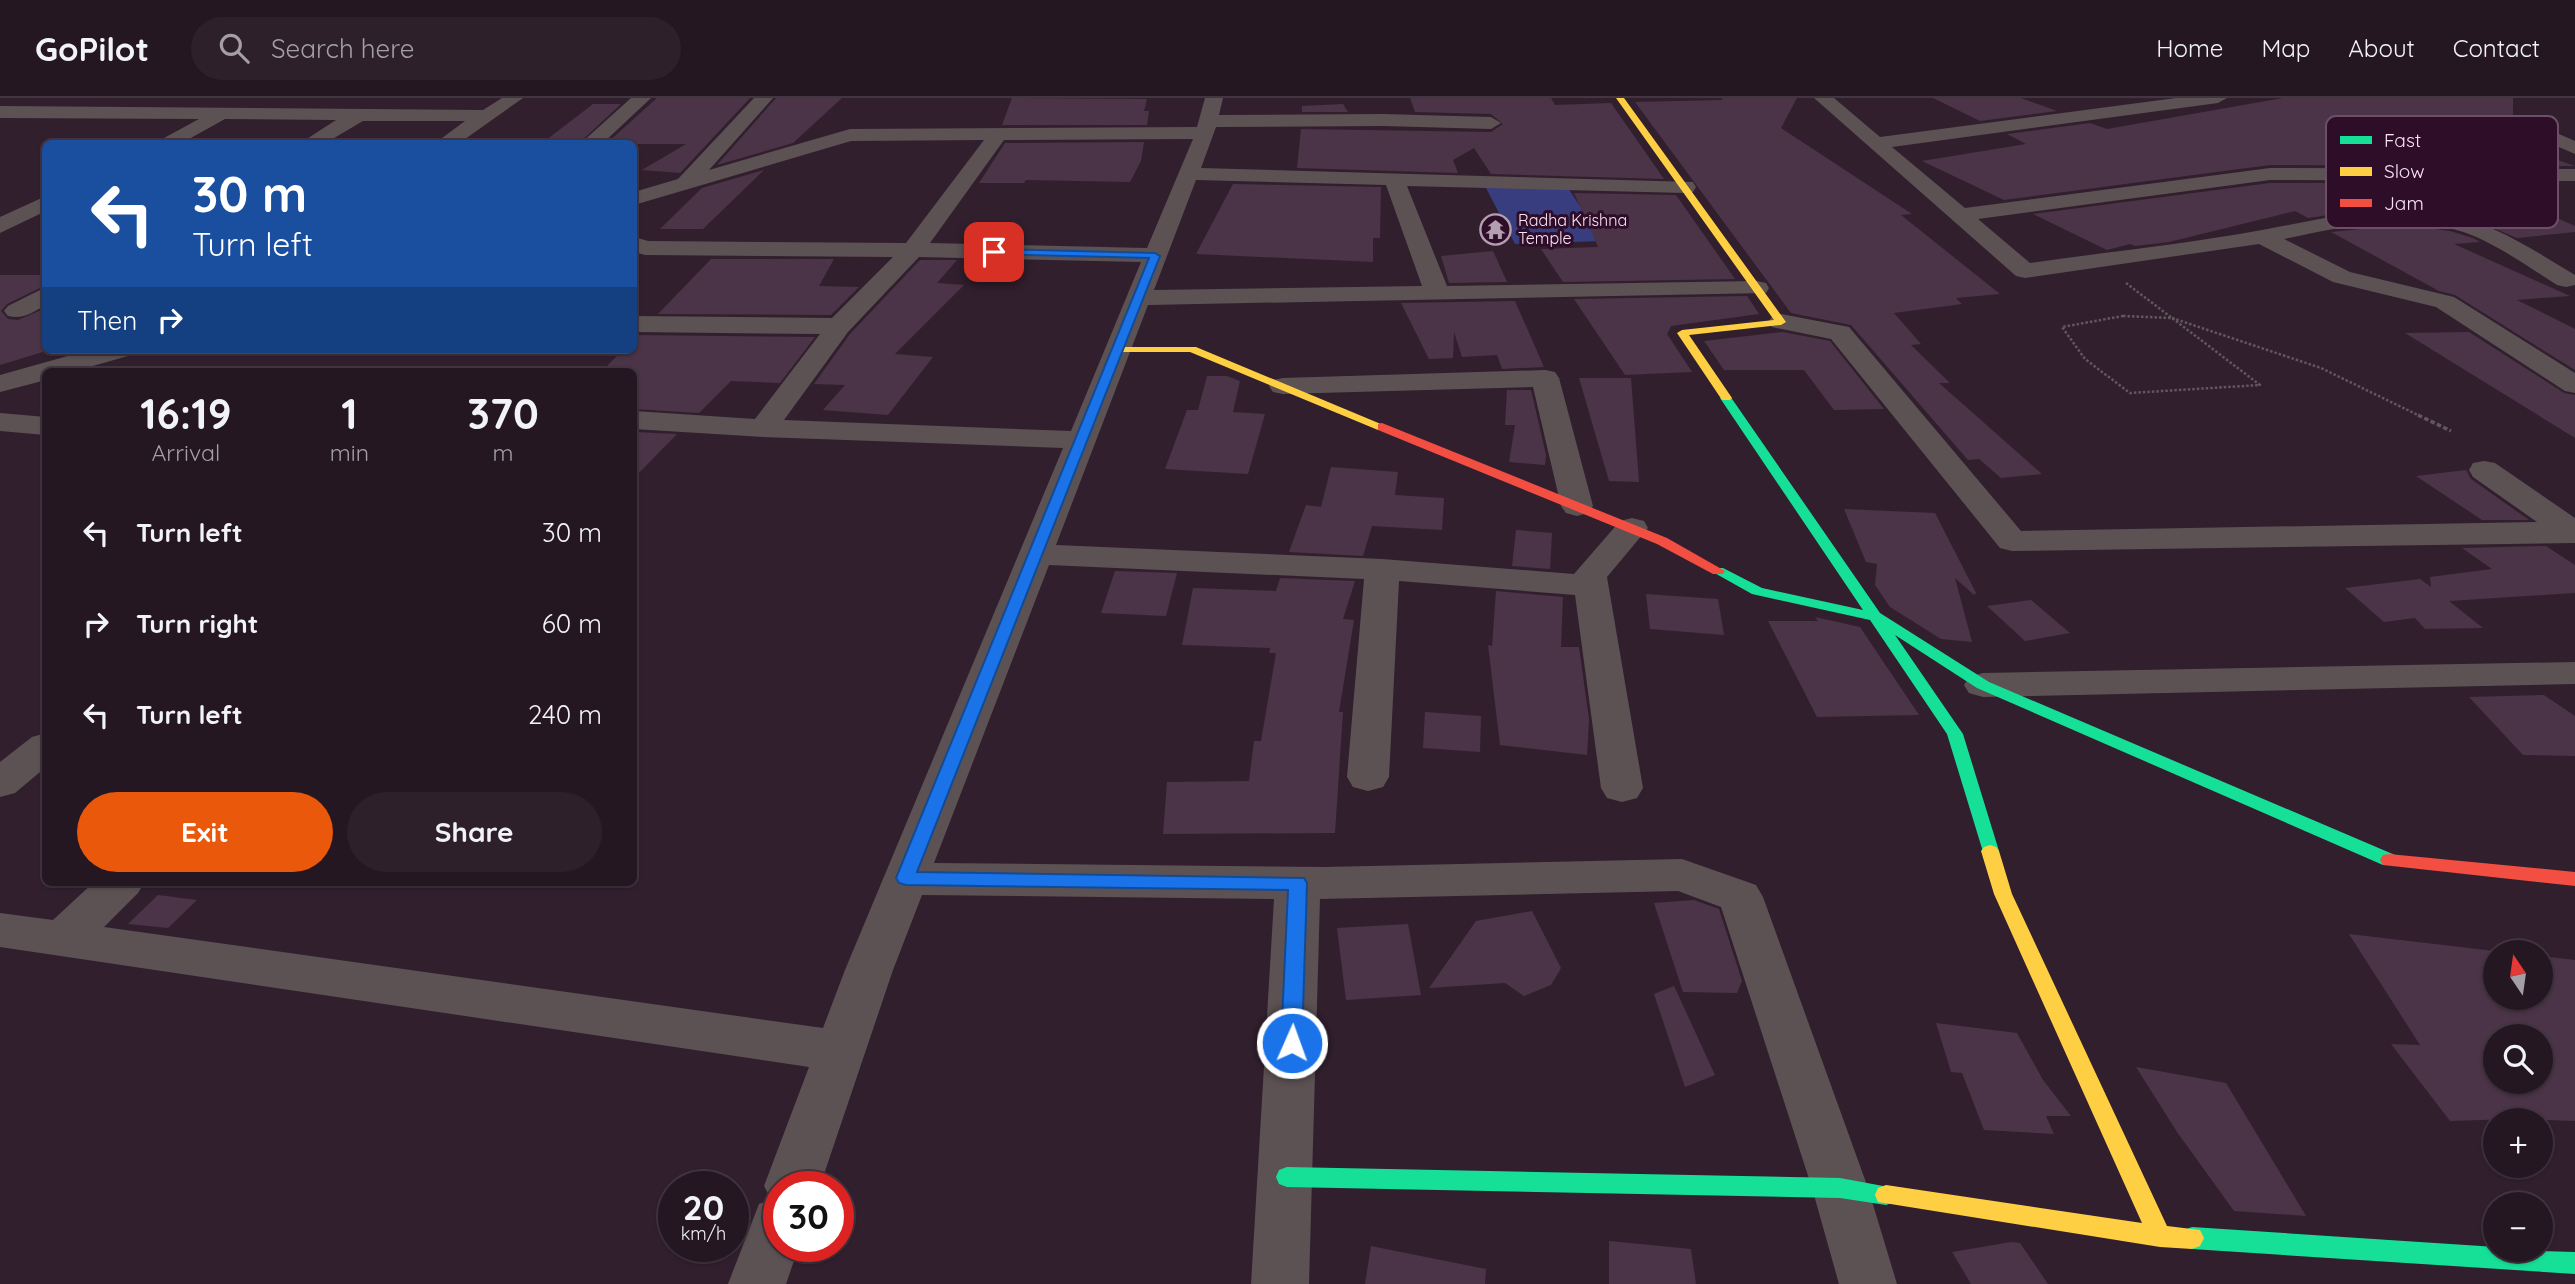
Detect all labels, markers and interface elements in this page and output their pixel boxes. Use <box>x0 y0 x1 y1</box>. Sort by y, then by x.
search box <box>191 17 681 80</box>
text: GoPilot <box>35 28 149 69</box>
icon: search <box>215 29 253 67</box>
text: Search here <box>271 32 414 65</box>
text: Home <box>2156 33 2223 63</box>
text: Map <box>2261 33 2310 63</box>
text: About <box>2348 33 2415 63</box>
text: Contact <box>2453 33 2540 63</box>
legend <box>2326 116 2558 228</box>
text: Fast <box>2384 128 2421 152</box>
text: Slow <box>2384 159 2425 183</box>
text: 30 m <box>192 163 307 224</box>
icon: left <box>77 168 168 259</box>
text: Jam <box>2384 191 2424 215</box>
place label: Radha Krishna Temple <box>1518 210 1627 248</box>
temple icon: Radha Krishna Temple <box>1478 212 1512 246</box>
pin <box>964 222 1024 282</box>
text: Turn left <box>192 224 313 264</box>
icon: arrive <box>975 233 1013 271</box>
icon: right <box>151 301 189 339</box>
text: Then <box>77 304 137 337</box>
text: 16:19 <box>140 387 232 440</box>
text: 1 <box>341 387 358 440</box>
text: 370 <box>467 387 539 440</box>
text: Arrival <box>151 438 220 467</box>
text: min <box>330 438 369 467</box>
text: m <box>492 438 513 467</box>
icon: left <box>77 514 115 552</box>
text: Turn left <box>136 516 243 549</box>
text: 30 m <box>542 516 602 549</box>
icon: right <box>77 605 115 643</box>
text: Turn right <box>136 607 258 640</box>
text: 60 m <box>542 607 602 640</box>
icon: left <box>77 696 115 734</box>
text: Turn left <box>136 698 243 731</box>
text: 240 m <box>528 698 602 731</box>
button: Exit <box>77 792 333 872</box>
button: Share <box>347 792 602 872</box>
north arrow <box>2483 940 2553 1010</box>
map controls <box>2483 940 2553 1262</box>
position arrow <box>1255 1006 1329 1080</box>
button: search <box>2483 1024 2553 1094</box>
button: + <box>2483 1108 2553 1178</box>
speed limit sign: 30 <box>763 1171 854 1262</box>
text: 20 <box>683 1185 724 1229</box>
button: − <box>2483 1192 2553 1262</box>
text: km/h <box>681 1222 726 1245</box>

